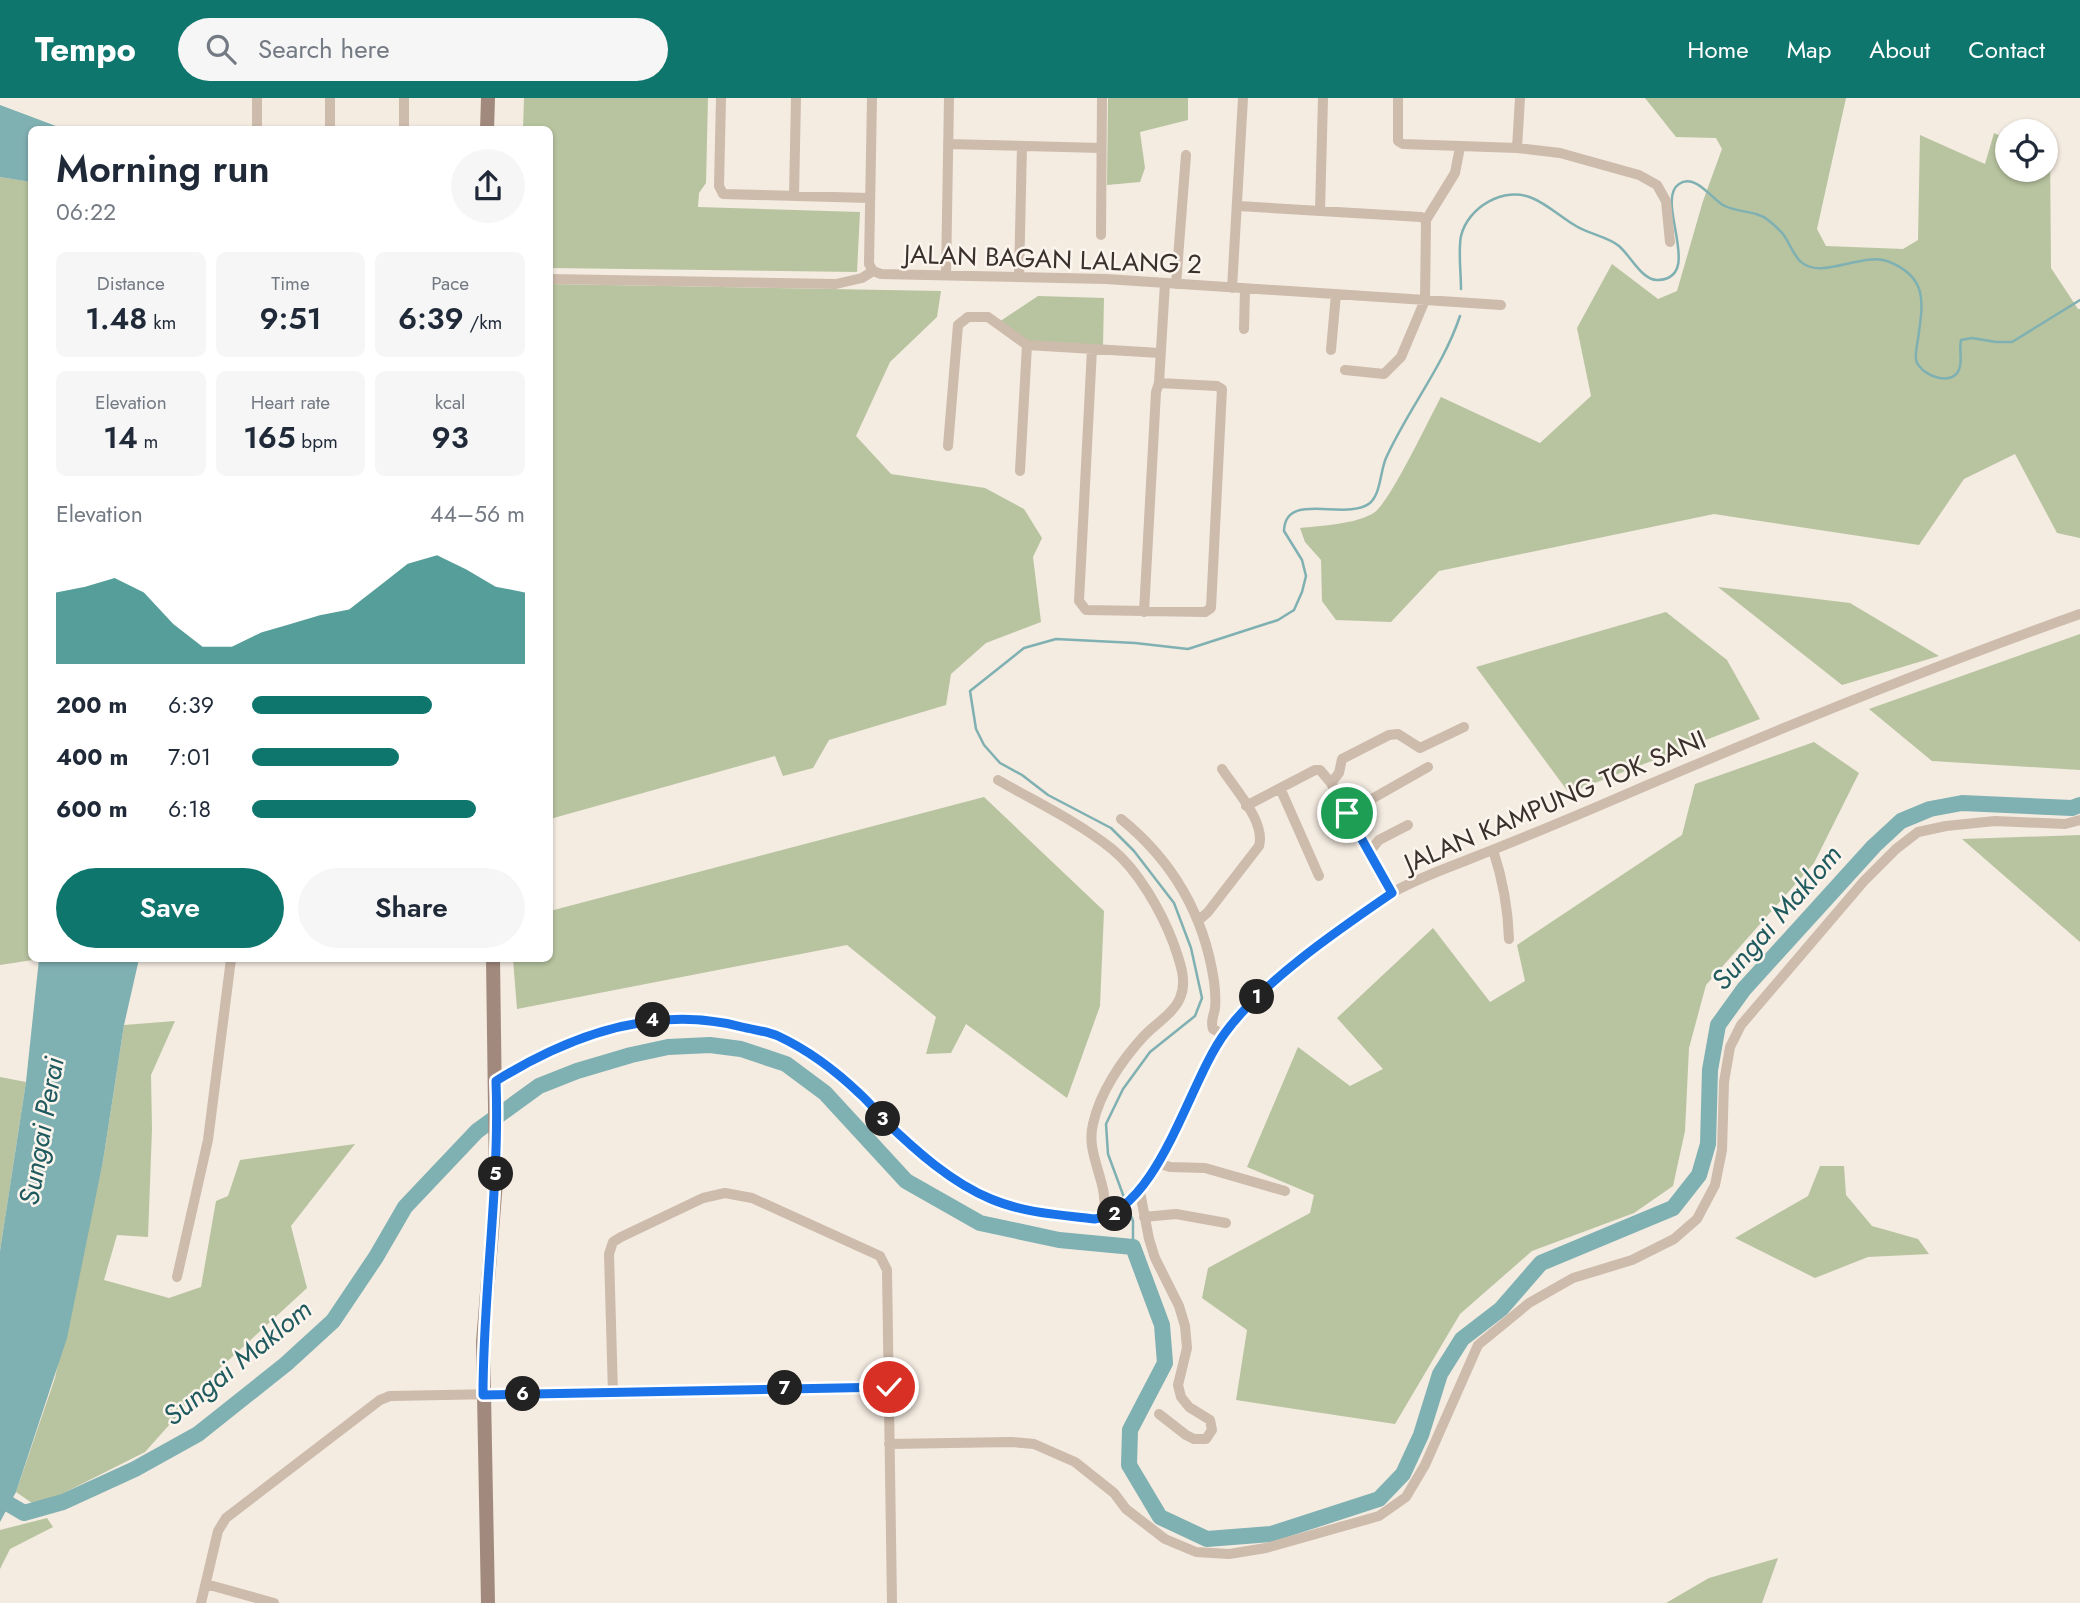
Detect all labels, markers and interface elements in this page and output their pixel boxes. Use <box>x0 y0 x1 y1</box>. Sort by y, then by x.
search box <box>178 18 668 81</box>
text: Tempo <box>35 26 136 73</box>
icon: search <box>202 30 240 68</box>
text: Search here <box>258 30 390 68</box>
text: Home <box>1687 32 1749 67</box>
text: Map <box>1787 32 1831 67</box>
text: About <box>1869 32 1930 67</box>
text: Contact <box>1968 32 2045 67</box>
map controls <box>1995 119 2058 182</box>
button: locate <box>1995 119 2058 182</box>
text: Morning run <box>56 141 270 196</box>
button: share <box>451 149 525 223</box>
text: 06:22 <box>56 195 116 229</box>
street label: JALAN BAGAN LALANG 2 <box>900 235 1203 283</box>
text: Distance <box>97 270 165 297</box>
text: Time <box>271 270 310 297</box>
text: Pace <box>431 270 469 297</box>
text: 1.48 <box>85 297 147 340</box>
text: 9:51 <box>260 297 321 340</box>
text: 6:39 <box>398 297 464 340</box>
text: km <box>147 309 176 336</box>
text: /km <box>464 309 502 336</box>
text: Elevation <box>95 389 167 416</box>
text: Heart rate <box>251 389 330 416</box>
text: kcal <box>435 389 466 416</box>
text: 14 <box>103 416 138 459</box>
text: 165 <box>243 416 296 459</box>
text: 93 <box>432 416 469 459</box>
text: m <box>138 428 158 455</box>
text: bpm <box>296 428 338 455</box>
text: Elevation <box>56 497 143 531</box>
text: 44–56 m <box>430 497 525 531</box>
text: 200 m <box>56 688 127 722</box>
text: 6:39 <box>168 688 214 722</box>
street label: JALAN KAMPUNG TOK SANI <box>1396 720 1712 883</box>
text: 400 m <box>56 740 128 774</box>
text: 7:01 <box>168 740 211 774</box>
pin <box>1317 783 1377 843</box>
text: 600 m <box>56 792 128 826</box>
text: 6:18 <box>168 792 211 826</box>
icon: arrive <box>1328 794 1366 832</box>
water label: Sungai Maklom <box>1701 835 1851 999</box>
button: Save <box>56 868 284 948</box>
button: Share <box>298 868 525 948</box>
pin: 1 <box>1240 979 1274 1014</box>
text: 1 <box>1252 983 1261 1010</box>
pin: 4 <box>636 1002 670 1038</box>
text: 4 <box>646 1006 659 1033</box>
water label: Sungai Perai <box>8 1053 75 1208</box>
pin: 3 <box>866 1102 900 1136</box>
text: 3 <box>877 1105 888 1132</box>
pin: 5 <box>478 1156 514 1192</box>
text: 5 <box>489 1160 502 1187</box>
pin: 2 <box>1098 1196 1132 1232</box>
text: 2 <box>1108 1200 1121 1227</box>
water label: Sungai Maklom <box>154 1289 321 1435</box>
pin <box>859 1357 919 1417</box>
icon: check <box>870 1368 908 1406</box>
pin: 7 <box>768 1370 802 1406</box>
text: 7 <box>779 1374 790 1401</box>
pin: 6 <box>505 1376 540 1412</box>
text: 6 <box>516 1380 529 1407</box>

